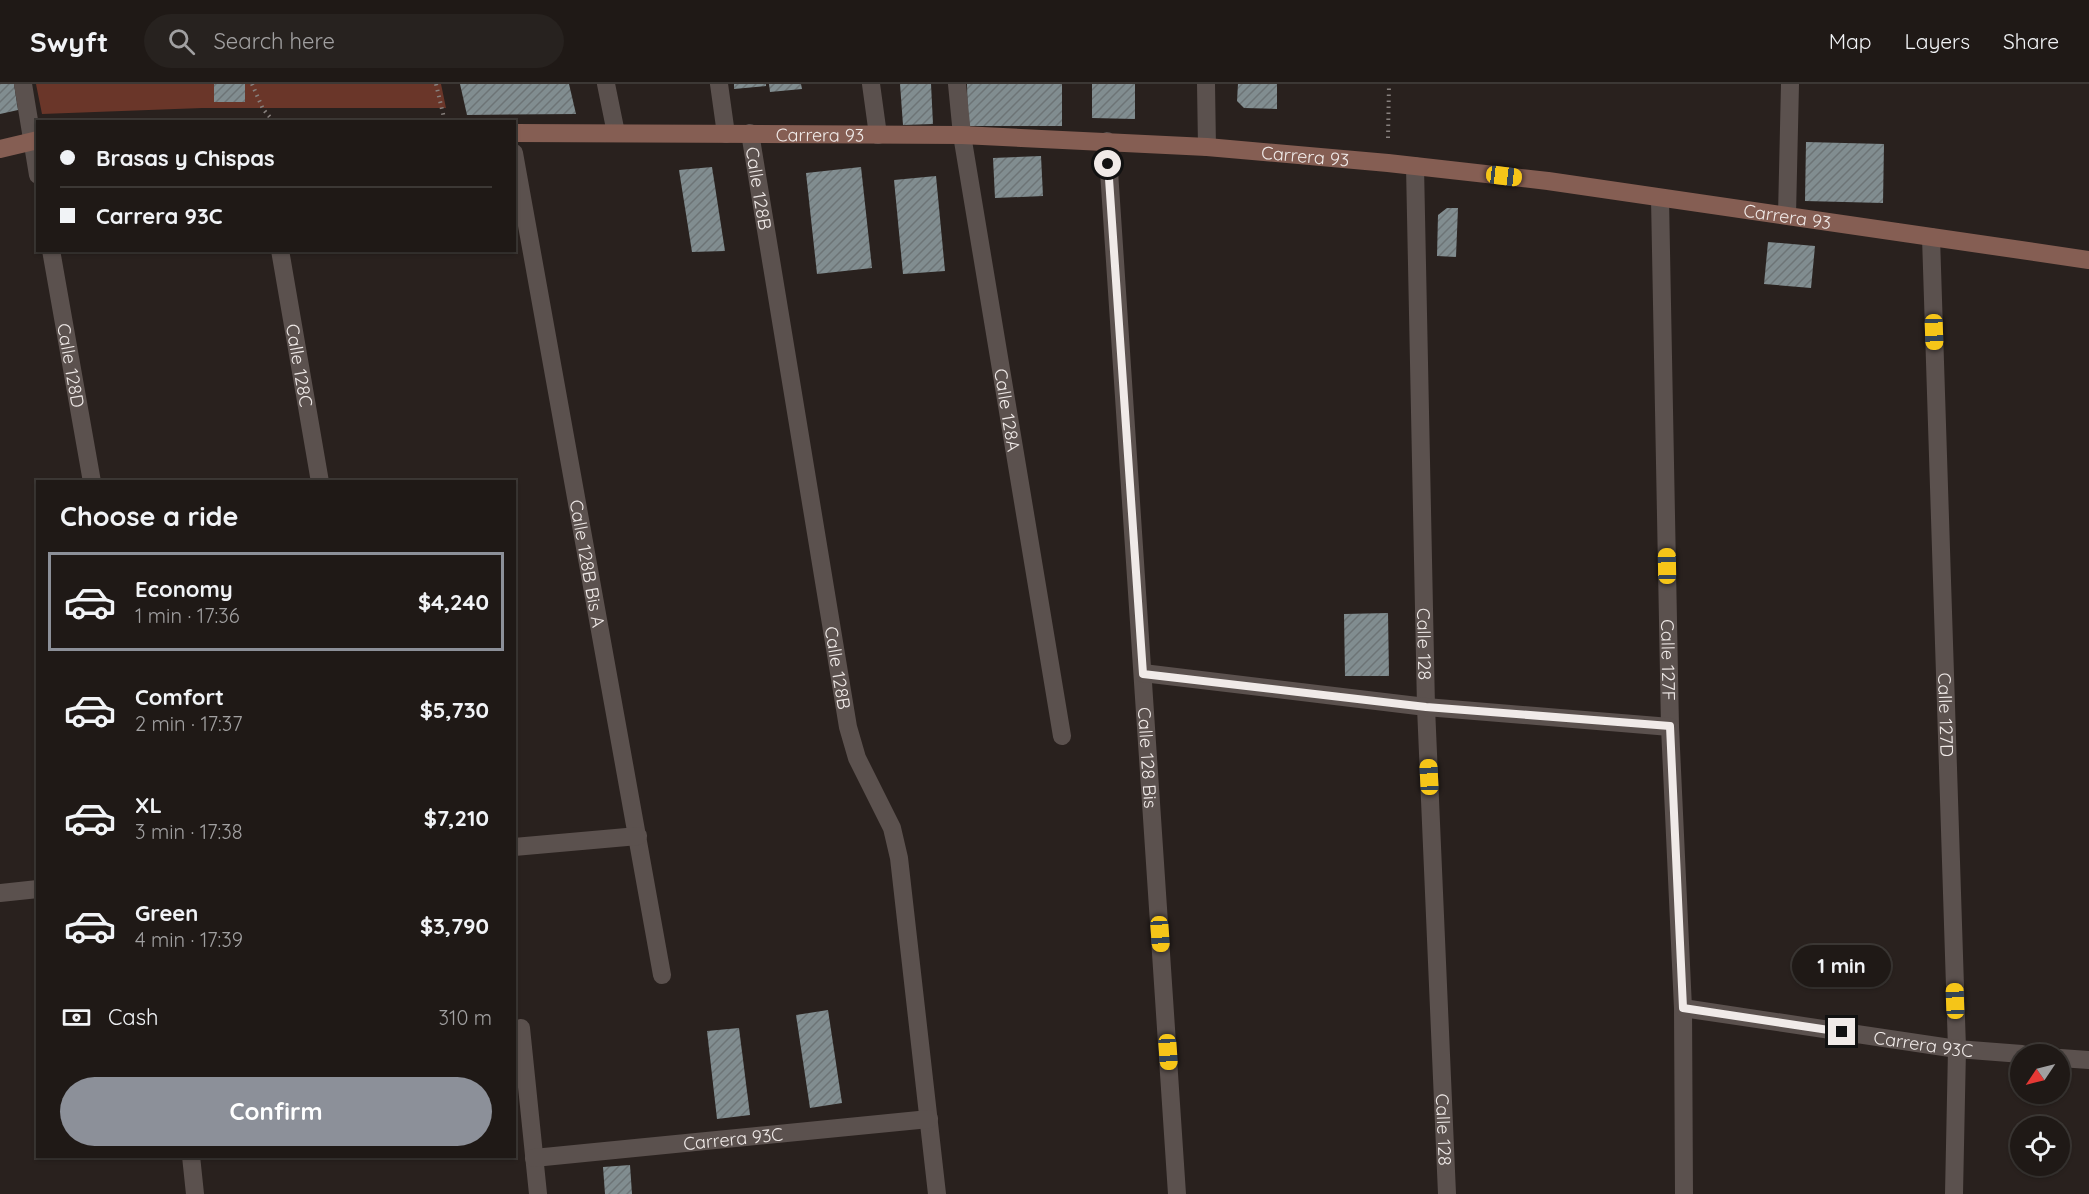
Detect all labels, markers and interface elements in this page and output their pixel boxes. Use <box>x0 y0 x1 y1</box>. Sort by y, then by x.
search box <box>144 14 564 68</box>
text: Swyft <box>30 24 108 59</box>
icon: search <box>165 25 198 58</box>
text: Search here <box>213 27 335 55</box>
text: Map <box>1829 28 1872 54</box>
text: Layers <box>1905 28 1970 54</box>
text: Share <box>2003 28 2059 54</box>
street label: Carrera 93 <box>776 123 864 146</box>
street label: Carrera 93 <box>1260 140 1350 171</box>
text: Brasas y Chispas <box>96 144 275 172</box>
street label: Calle 128B <box>741 145 777 232</box>
route start <box>1094 150 1121 177</box>
car <box>1485 165 1523 187</box>
street label: Carrera 93 <box>1742 198 1833 234</box>
text: Carrera 93C <box>96 202 223 230</box>
car <box>1924 314 1944 350</box>
street label: Calle 128D <box>53 321 90 409</box>
street label: Calle 128C <box>281 322 318 409</box>
street label: Calle 128A <box>990 367 1026 454</box>
street label: Calle 128B Bis A <box>565 498 611 630</box>
text: Choose a ride <box>60 499 238 533</box>
car <box>1658 548 1676 584</box>
icon: car <box>63 575 117 629</box>
text: Economy <box>135 575 233 603</box>
text: $4,240 <box>418 588 489 616</box>
text: 1 min · 17:36 <box>135 603 239 628</box>
street label: Calle 128 <box>1412 608 1437 680</box>
street label: Calle 127F <box>1656 619 1681 701</box>
street label: Calle 128B <box>820 624 856 711</box>
street label: Calle 127D <box>1933 672 1959 757</box>
icon: car <box>63 683 117 737</box>
text: Comfort <box>135 683 224 711</box>
text: $5,730 <box>420 696 489 724</box>
street label: Calle 128 Bis <box>1133 706 1163 809</box>
text: 2 min · 17:37 <box>135 711 243 736</box>
car <box>1419 759 1439 795</box>
icon: car <box>63 791 117 845</box>
text: XL <box>135 791 162 819</box>
text: $7,210 <box>424 804 489 832</box>
text: 3 min · 17:38 <box>135 819 243 844</box>
icon: car <box>63 899 117 953</box>
text: Green <box>135 899 198 927</box>
text: $3,790 <box>420 912 489 940</box>
car <box>1150 915 1170 953</box>
text: 4 min · 17:39 <box>135 927 243 952</box>
callout: 1 min <box>1792 945 1892 987</box>
text: 1 min <box>1817 953 1866 978</box>
car <box>1945 983 1965 1019</box>
icon: cash <box>60 1001 93 1034</box>
text: Cash <box>108 1003 159 1031</box>
text: 310 m <box>439 1005 492 1030</box>
route end <box>1828 1018 1855 1045</box>
street label: Carrera 93C <box>1872 1025 1974 1062</box>
car <box>1158 1033 1178 1071</box>
north arrow <box>2010 1044 2070 1104</box>
map controls <box>2010 1044 2070 1176</box>
button: Confirm <box>60 1077 492 1146</box>
street label: Calle 128 <box>1431 1093 1457 1166</box>
button: locate <box>2010 1116 2070 1176</box>
street label: Carrera 93C <box>682 1122 784 1155</box>

